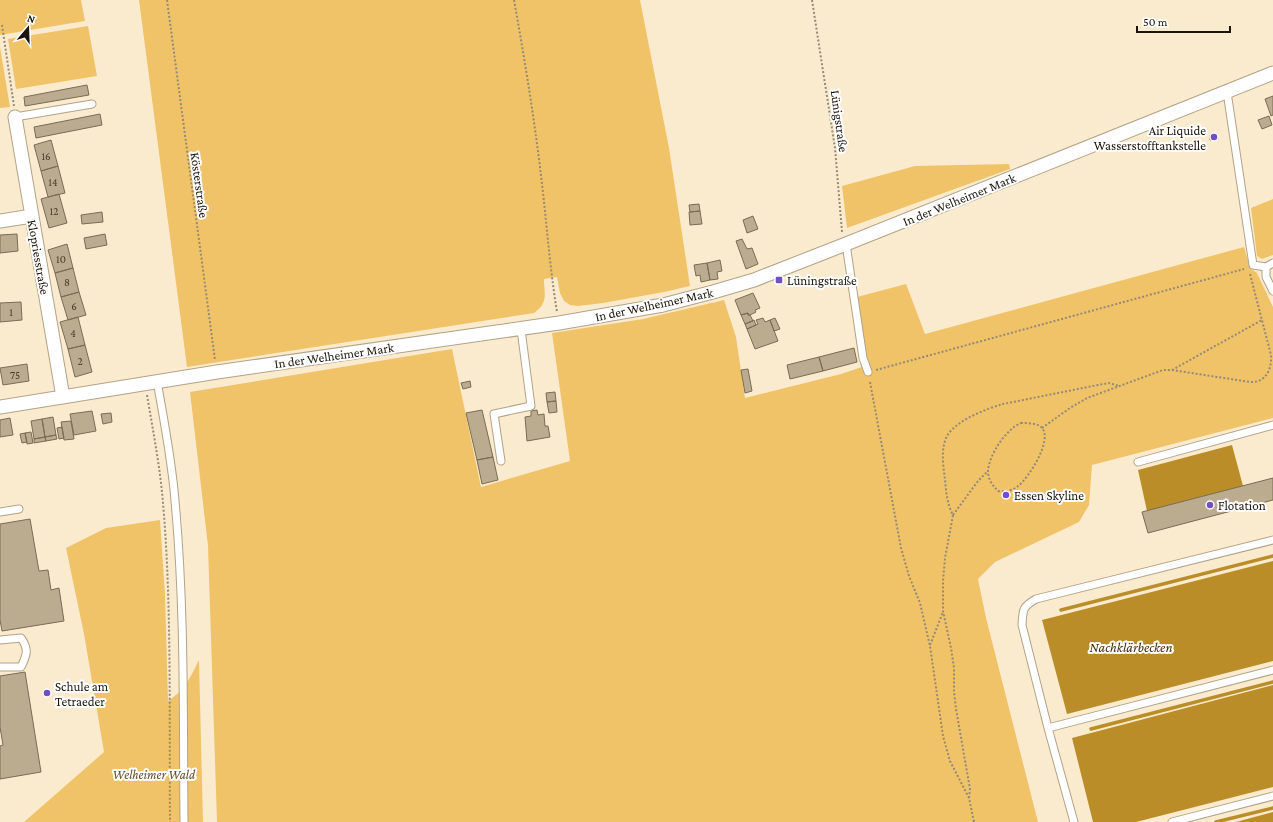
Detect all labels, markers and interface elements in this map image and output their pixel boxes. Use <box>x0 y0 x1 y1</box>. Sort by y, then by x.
north arrow <box>8 8 48 48</box>
scale bar <box>1137 8 1230 34</box>
text: N <box>26 12 37 26</box>
text: 50 m <box>1143 15 1168 29</box>
street label: Lünigstraße <box>828 89 851 153</box>
place label: Air Liquide Wasserstofftankstelle <box>1094 123 1206 153</box>
marker: Air Liquide Wasserstofftankstelle <box>1209 132 1219 142</box>
house number: 16 <box>41 150 51 162</box>
street label: Kösterstraße <box>187 151 212 219</box>
street label: In der Welheimer Mark <box>901 170 1019 229</box>
house number: 14 <box>48 176 58 188</box>
house number: 12 <box>50 205 58 217</box>
street label: Klopriesstraße <box>25 218 53 296</box>
house number: 10 <box>56 253 66 265</box>
place label: Lüningstraße <box>787 273 857 288</box>
marker: Lüningstraße <box>774 275 784 285</box>
house number: 8 <box>64 276 70 288</box>
street label: In der Welheimer Mark <box>594 284 715 324</box>
house number: 6 <box>71 300 77 312</box>
house number: 1 <box>9 306 13 318</box>
house number: 4 <box>70 327 76 339</box>
street label: In der Welheimer Mark <box>273 340 395 371</box>
house number: 2 <box>77 355 83 367</box>
house number: 75 <box>10 369 20 381</box>
place label: Essen Skyline <box>1014 488 1084 503</box>
marker: Essen Skyline <box>1001 490 1011 500</box>
place label: Flotation <box>1218 498 1266 513</box>
marker: Flotation <box>1205 500 1215 510</box>
water label: Nachklärbecken <box>1089 639 1173 655</box>
place label: Schule am Tetraeder <box>55 679 109 709</box>
marker: Schule am Tetraeder <box>42 688 52 698</box>
park label: Welheimer Wald <box>113 767 196 782</box>

